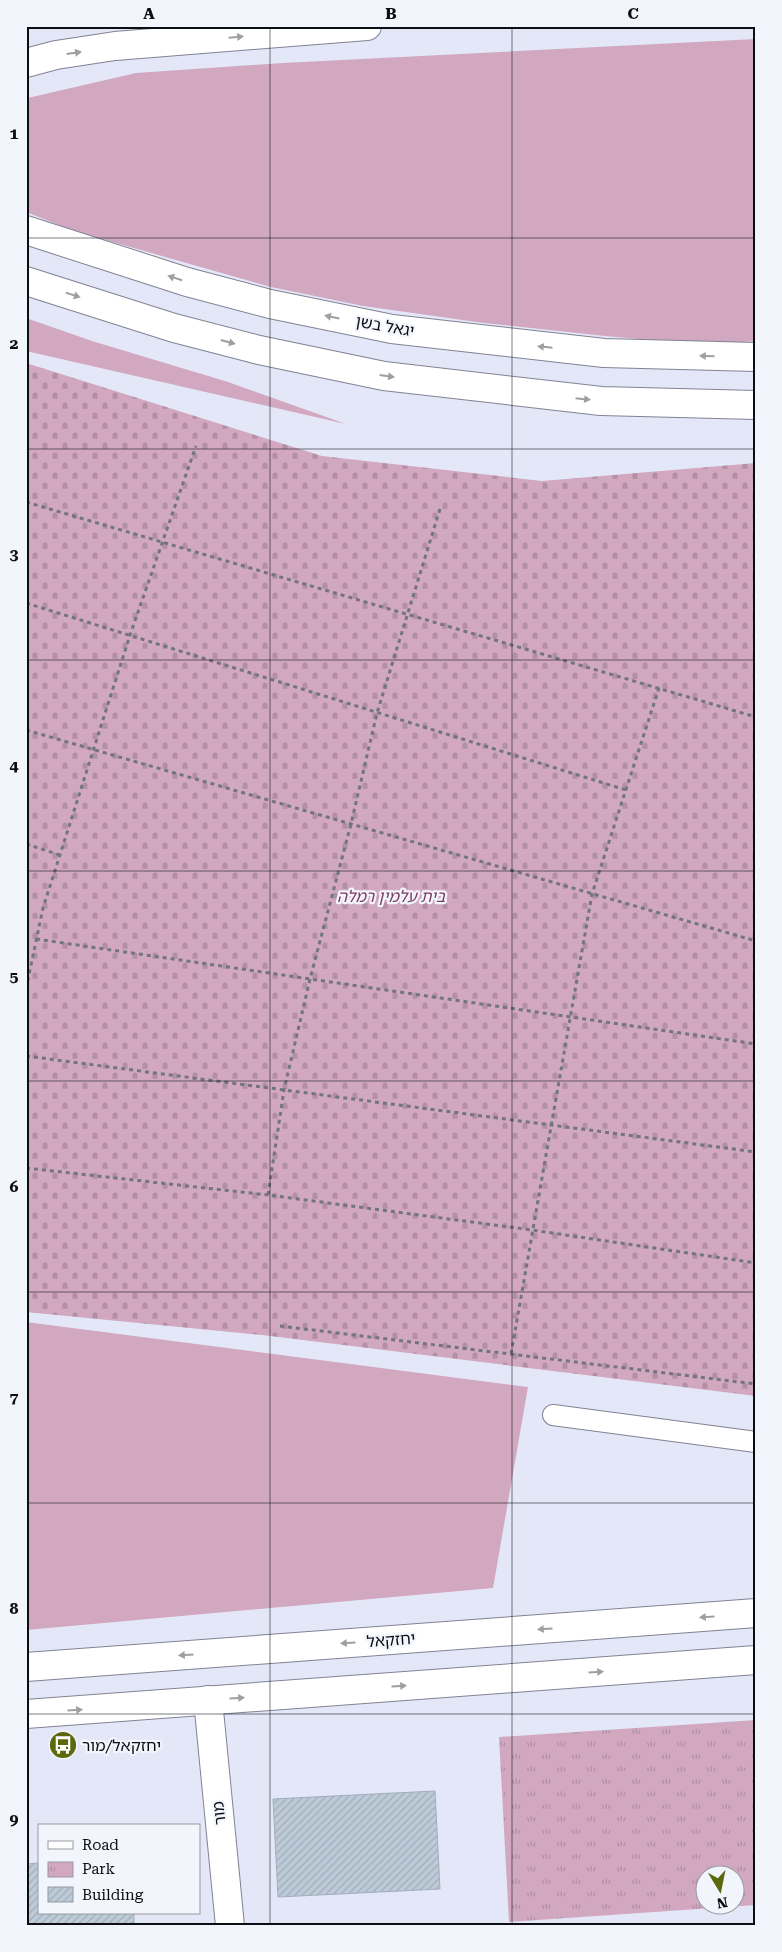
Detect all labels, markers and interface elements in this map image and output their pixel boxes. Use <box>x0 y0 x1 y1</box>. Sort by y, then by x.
text: A <box>143 4 155 23</box>
text: B <box>385 4 397 23</box>
text: C <box>627 4 639 23</box>
one-way arrow <box>228 33 244 41</box>
one-way arrow <box>66 48 82 56</box>
text: 1 <box>10 124 19 143</box>
one-way arrow <box>167 273 182 281</box>
one-way arrow <box>65 292 80 300</box>
one-way arrow <box>324 312 340 320</box>
street label: יגאל בשן <box>354 312 416 340</box>
text: 2 <box>10 334 19 353</box>
one-way arrow <box>221 338 236 346</box>
one-way arrow <box>537 342 553 350</box>
one-way arrow <box>699 352 715 360</box>
one-way arrow <box>379 373 395 381</box>
one-way arrow <box>576 395 592 403</box>
text: 3 <box>10 545 19 564</box>
text: 4 <box>10 756 19 775</box>
park label: בית עלמין רמלה <box>337 887 446 906</box>
text: 5 <box>10 967 19 986</box>
text: 6 <box>10 1177 19 1196</box>
text: 7 <box>10 1388 19 1407</box>
text: 8 <box>10 1599 19 1618</box>
one-way arrow <box>699 1613 715 1621</box>
one-way arrow <box>537 1625 553 1633</box>
street label: יחזקאל <box>366 1629 416 1651</box>
one-way arrow <box>340 1639 356 1647</box>
one-way arrow <box>178 1651 194 1659</box>
one-way arrow <box>588 1667 604 1675</box>
one-way arrow <box>391 1682 407 1690</box>
one-way arrow <box>229 1694 245 1702</box>
one-way arrow <box>67 1706 83 1714</box>
bus stop icon: יחזקאל/מור <box>48 1730 78 1760</box>
place label: יחזקאל/מור <box>82 1736 161 1755</box>
street label: מור <box>208 1800 230 1826</box>
text: 9 <box>10 1810 19 1829</box>
legend <box>38 1824 200 1914</box>
text: Road <box>82 1836 119 1854</box>
text: Park <box>82 1860 116 1878</box>
north arrow <box>694 1864 744 1914</box>
text: Building <box>82 1886 144 1904</box>
text: N <box>715 1894 729 1912</box>

